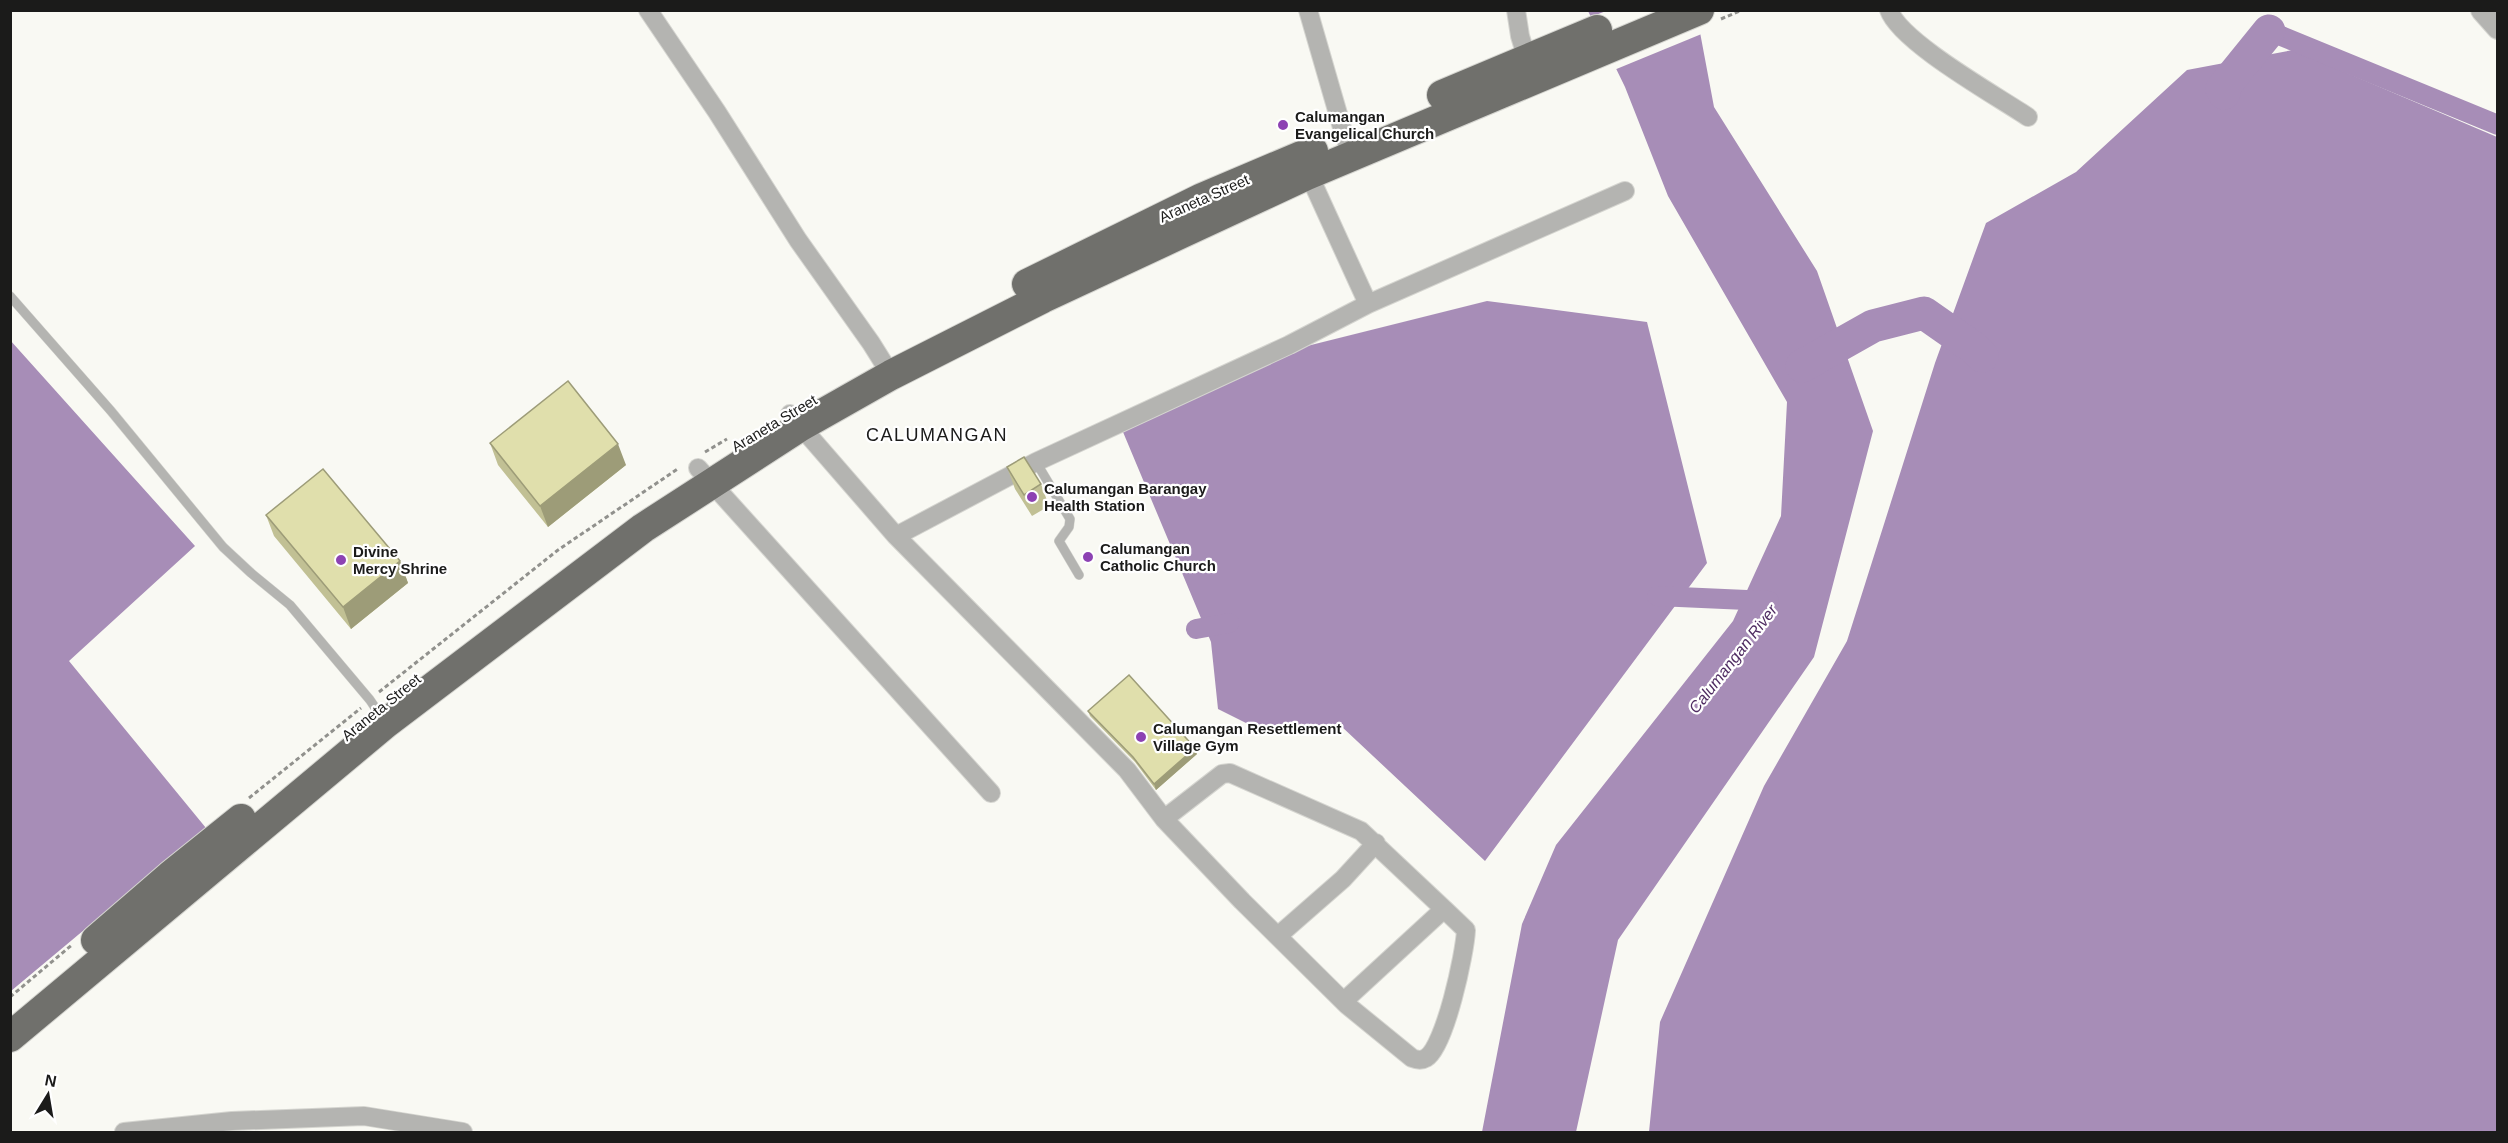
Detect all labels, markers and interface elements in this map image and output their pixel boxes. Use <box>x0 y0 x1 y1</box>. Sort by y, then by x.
place label: Calumangan Evangelical Church <box>1295 108 1434 142</box>
marker: Calumangan Evangelical Church <box>1276 118 1290 132</box>
street label: Araneta Street <box>1156 170 1252 225</box>
street label: Araneta Street <box>728 390 821 455</box>
district label: CALUMANGAN <box>866 425 1008 445</box>
place label: Calumangan Barangay Health Station <box>1044 480 1207 514</box>
marker: Calumangan Barangay Health Station <box>1025 490 1039 504</box>
place label: Calumangan Catholic Church <box>1100 540 1216 574</box>
place label: Divine Mercy Shrine <box>353 543 447 577</box>
marker: Calumangan Catholic Church <box>1081 550 1095 564</box>
marker: Divine Mercy Shrine <box>334 553 348 567</box>
water label: Calumangan River <box>1686 601 1781 716</box>
street label: Araneta Street <box>338 669 425 744</box>
place label: Calumangan Resettlement Village Gym <box>1153 720 1341 754</box>
marker: Calumangan Resettlement Village Gym <box>1134 730 1148 744</box>
north arrow <box>18 1065 78 1125</box>
text: N <box>43 1071 58 1090</box>

